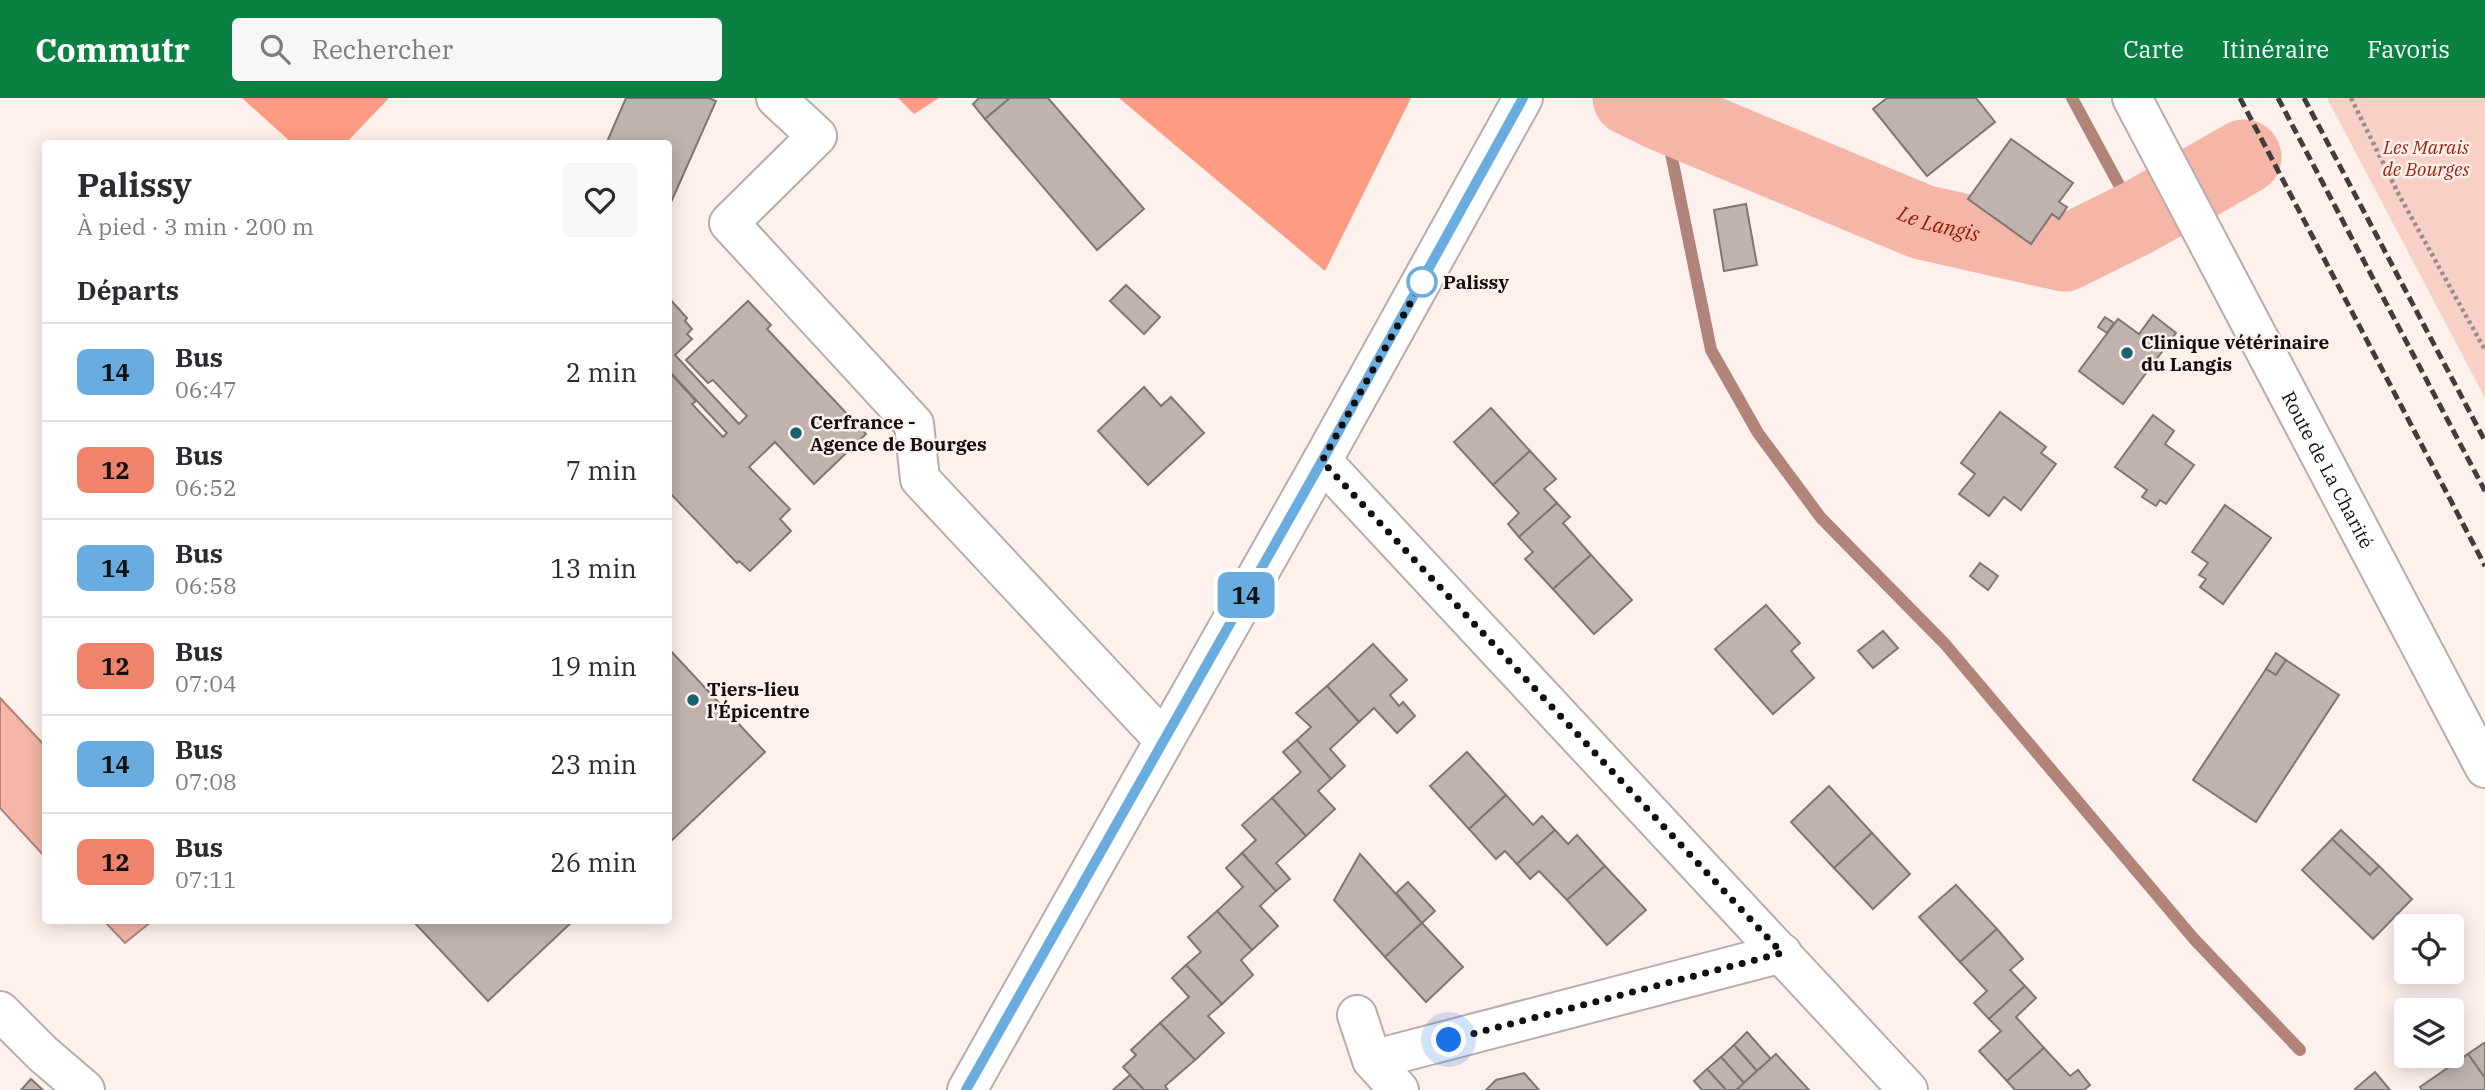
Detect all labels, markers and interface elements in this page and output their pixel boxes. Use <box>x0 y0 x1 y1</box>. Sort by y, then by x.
search box <box>232 18 722 81</box>
text: Commutr <box>35 28 190 71</box>
icon: search <box>256 30 294 68</box>
text: Rechercher <box>312 32 453 66</box>
text: Carte <box>2123 33 2184 65</box>
text: Itinéraire <box>2222 33 2329 65</box>
text: Favoris <box>2367 33 2450 65</box>
park label: Les Marais de Bourges <box>2382 135 2470 181</box>
text: Palissy <box>77 163 192 206</box>
button: heart <box>563 163 637 237</box>
water label: Le Langis <box>1893 198 1983 248</box>
text: À pied · 3 min · 200 m <box>77 211 314 241</box>
marker: Palissy <box>1407 267 1437 297</box>
place label: Palissy <box>1443 270 1509 294</box>
text: Départs <box>77 273 179 307</box>
place label: Clinique vétérinaire du Langis <box>2141 330 2329 376</box>
text: Bus <box>175 340 223 374</box>
marker: Clinique vétérinaire du Langis <box>2119 345 2135 361</box>
text: 2 min <box>566 355 637 389</box>
text: 14 <box>101 356 130 388</box>
text: 06:47 <box>175 374 237 404</box>
street label: Route de La Charité <box>2276 387 2379 552</box>
place label: Cerfrance - Agence de Bourges <box>810 410 987 456</box>
marker: Cerfrance - Agence de Bourges <box>788 425 804 441</box>
text: Bus <box>175 438 223 472</box>
text: 7 min <box>566 453 637 487</box>
text: 12 <box>101 454 130 486</box>
text: 06:52 <box>175 472 237 502</box>
text: Bus <box>175 536 223 570</box>
text: 13 min <box>550 551 637 585</box>
text: 14 <box>101 552 130 584</box>
text: 06:58 <box>175 570 237 600</box>
line badge: 14 <box>1214 572 1278 618</box>
text: 14 <box>1232 579 1260 611</box>
text: Bus <box>175 634 223 668</box>
text: 19 min <box>550 649 637 683</box>
text: 12 <box>101 650 130 682</box>
text: 07:04 <box>175 668 237 698</box>
place label: Tiers-lieu l'Épicentre <box>707 677 810 723</box>
marker: Tiers-lieu l'Épicentre <box>685 692 701 708</box>
text: Bus <box>175 732 223 766</box>
text: 23 min <box>550 747 637 781</box>
text: 14 <box>101 748 130 780</box>
text: 07:08 <box>175 766 237 796</box>
text: Bus <box>175 830 223 864</box>
text: 26 min <box>550 845 637 879</box>
text: 12 <box>101 846 130 878</box>
text: 07:11 <box>175 864 237 894</box>
map controls <box>2394 914 2464 1068</box>
button: locate <box>2394 914 2464 984</box>
button: layers <box>2394 998 2464 1068</box>
your location <box>1431 1022 1466 1057</box>

